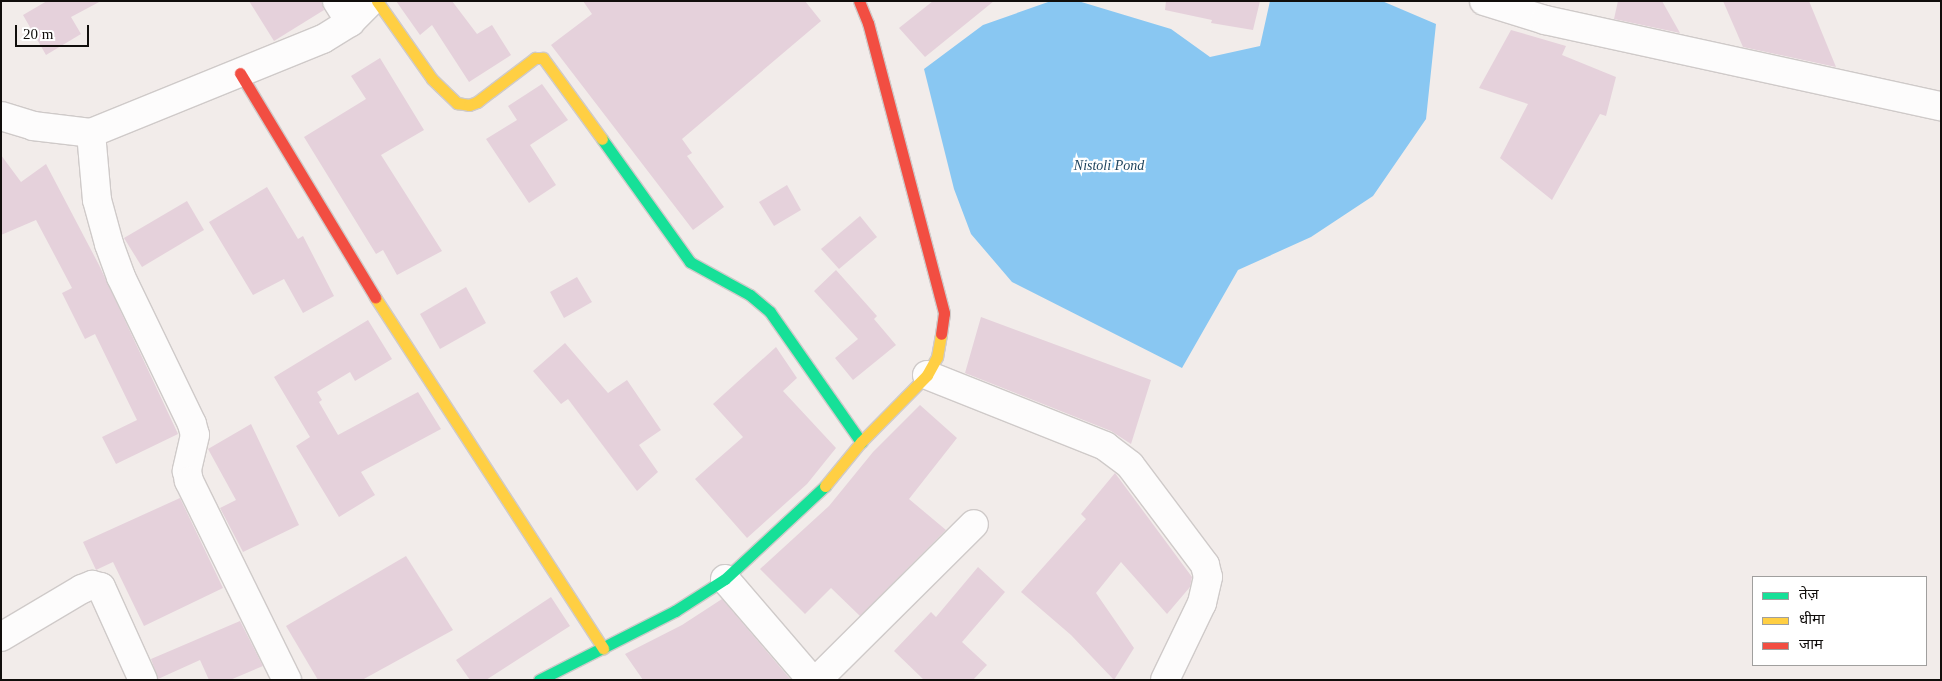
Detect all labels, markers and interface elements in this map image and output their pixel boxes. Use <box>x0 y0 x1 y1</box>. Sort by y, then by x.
scale bar <box>18 15 91 47</box>
text: 20 m <box>23 26 53 42</box>
water label: Nistoli Pond <box>1074 158 1144 174</box>
legend <box>1752 576 1927 666</box>
text: तेज़ <box>1799 586 1819 602</box>
text: धीमा <box>1799 611 1825 627</box>
text: जाम <box>1799 636 1823 652</box>

